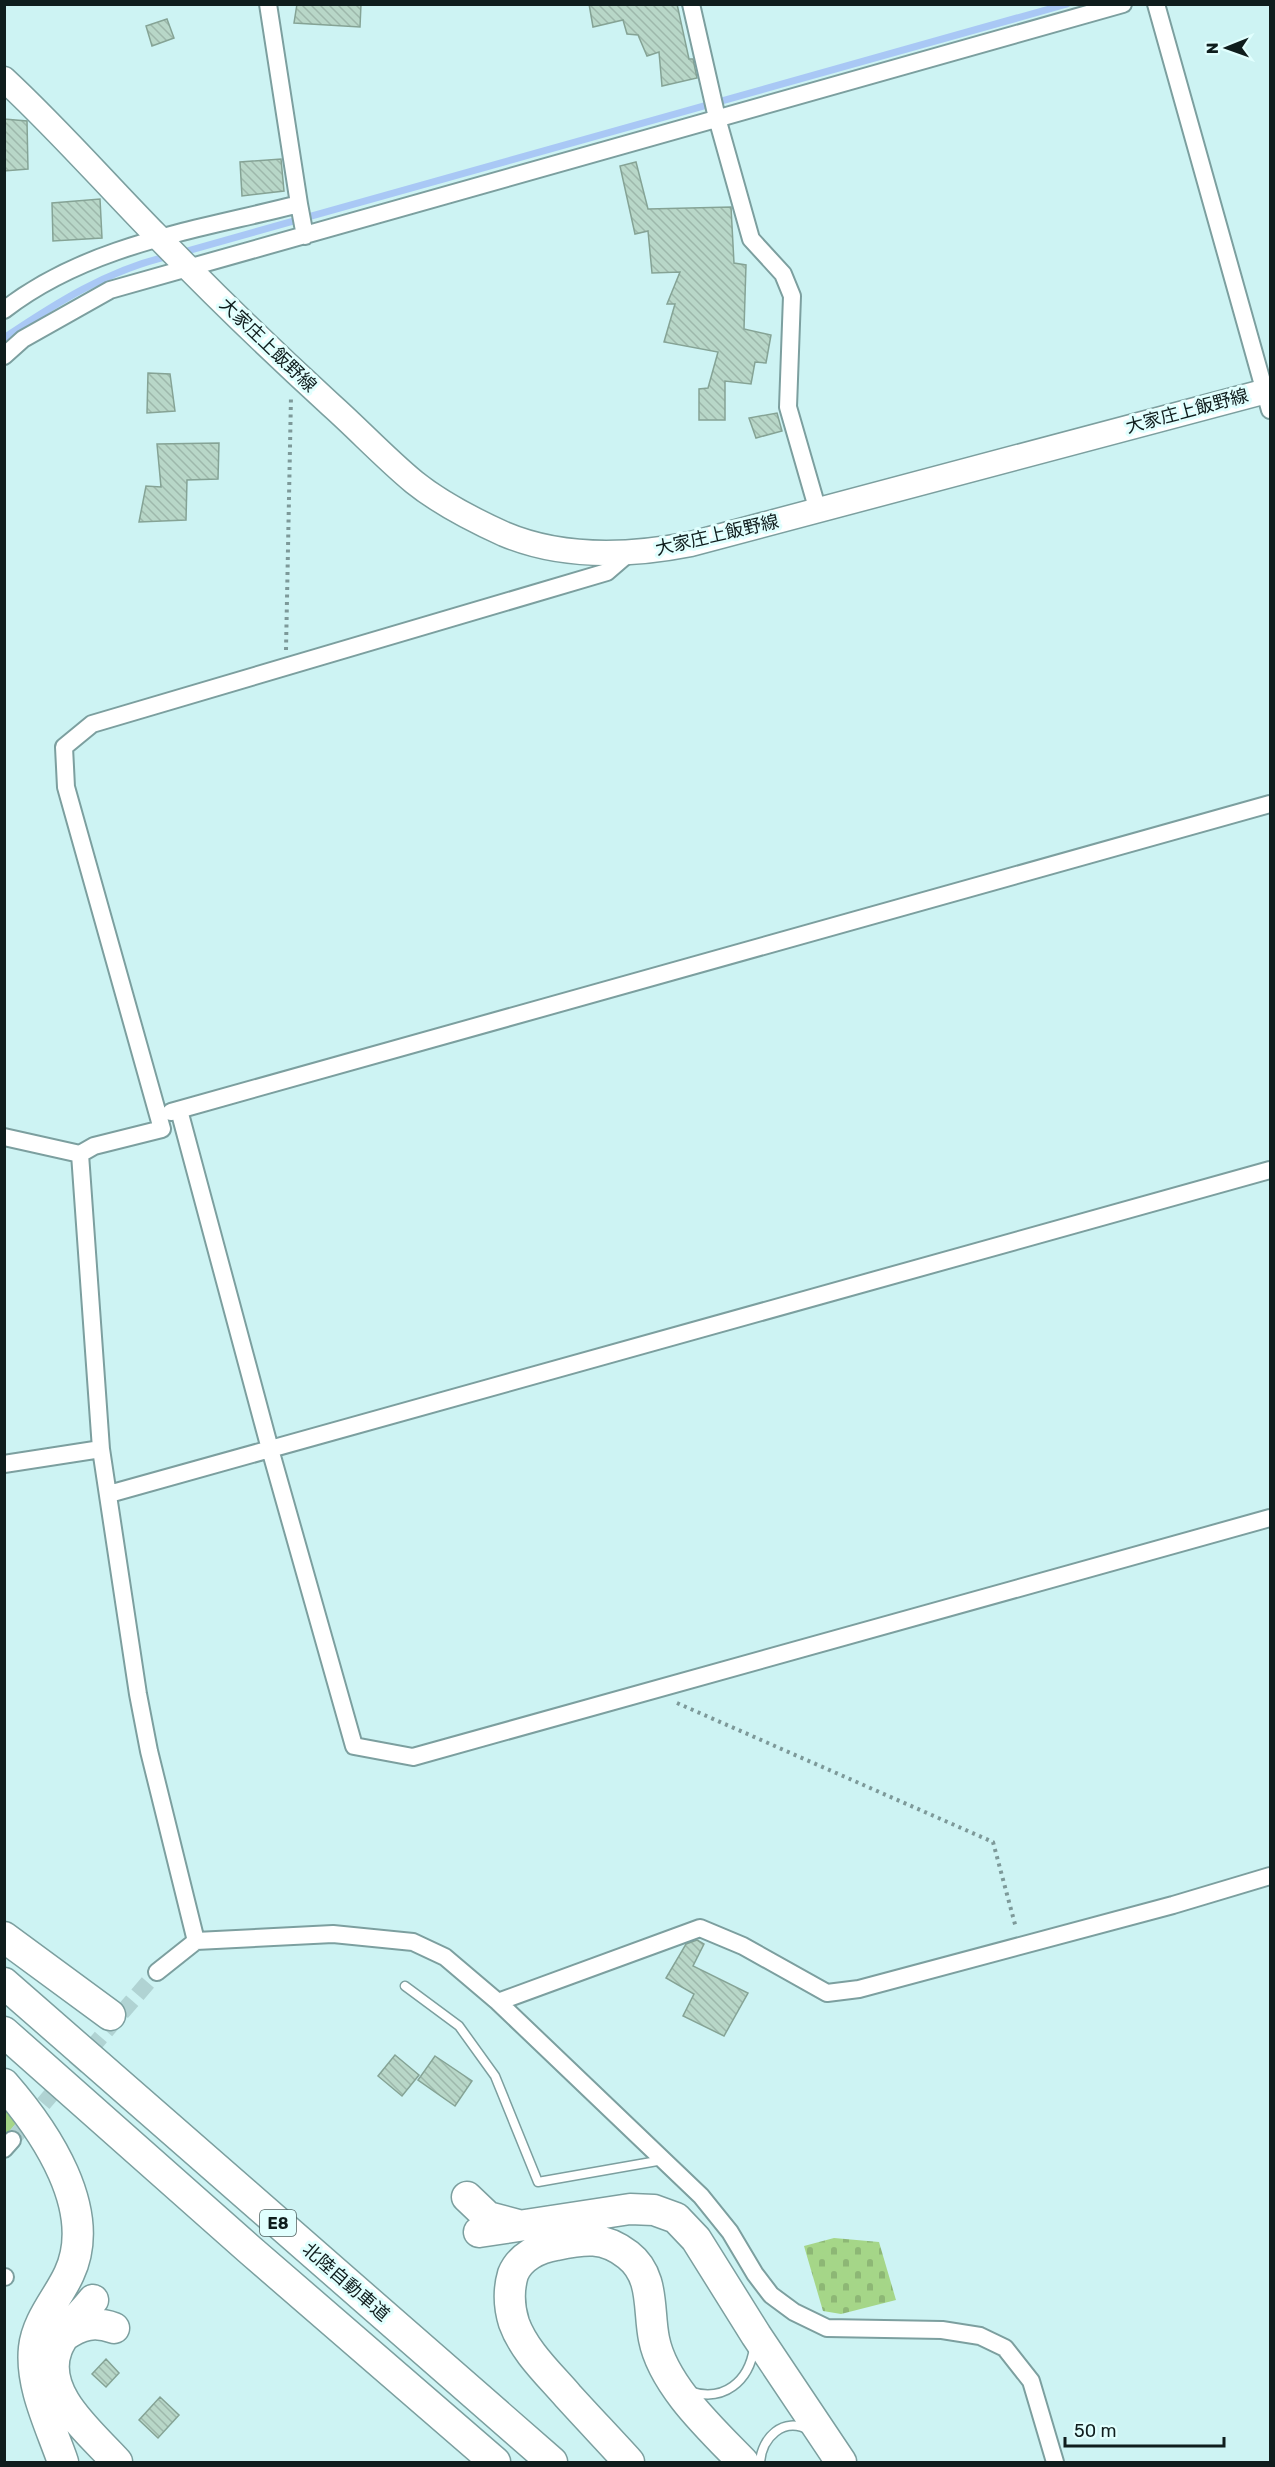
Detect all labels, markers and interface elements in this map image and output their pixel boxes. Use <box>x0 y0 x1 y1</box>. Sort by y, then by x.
north arrow <box>1197 18 1257 78</box>
text: N <box>1203 42 1222 54</box>
street label: 大家庄上飯野線 <box>215 293 321 397</box>
street label: 大家庄上飯野線 <box>1123 384 1251 438</box>
street label: 大家庄上飯野線 <box>653 510 781 560</box>
road number: E8 <box>260 2210 296 2236</box>
street label: 北陸自動車道 <box>298 2238 394 2326</box>
scale bar <box>1065 2410 1224 2448</box>
text: 50 m <box>1074 2420 1117 2442</box>

